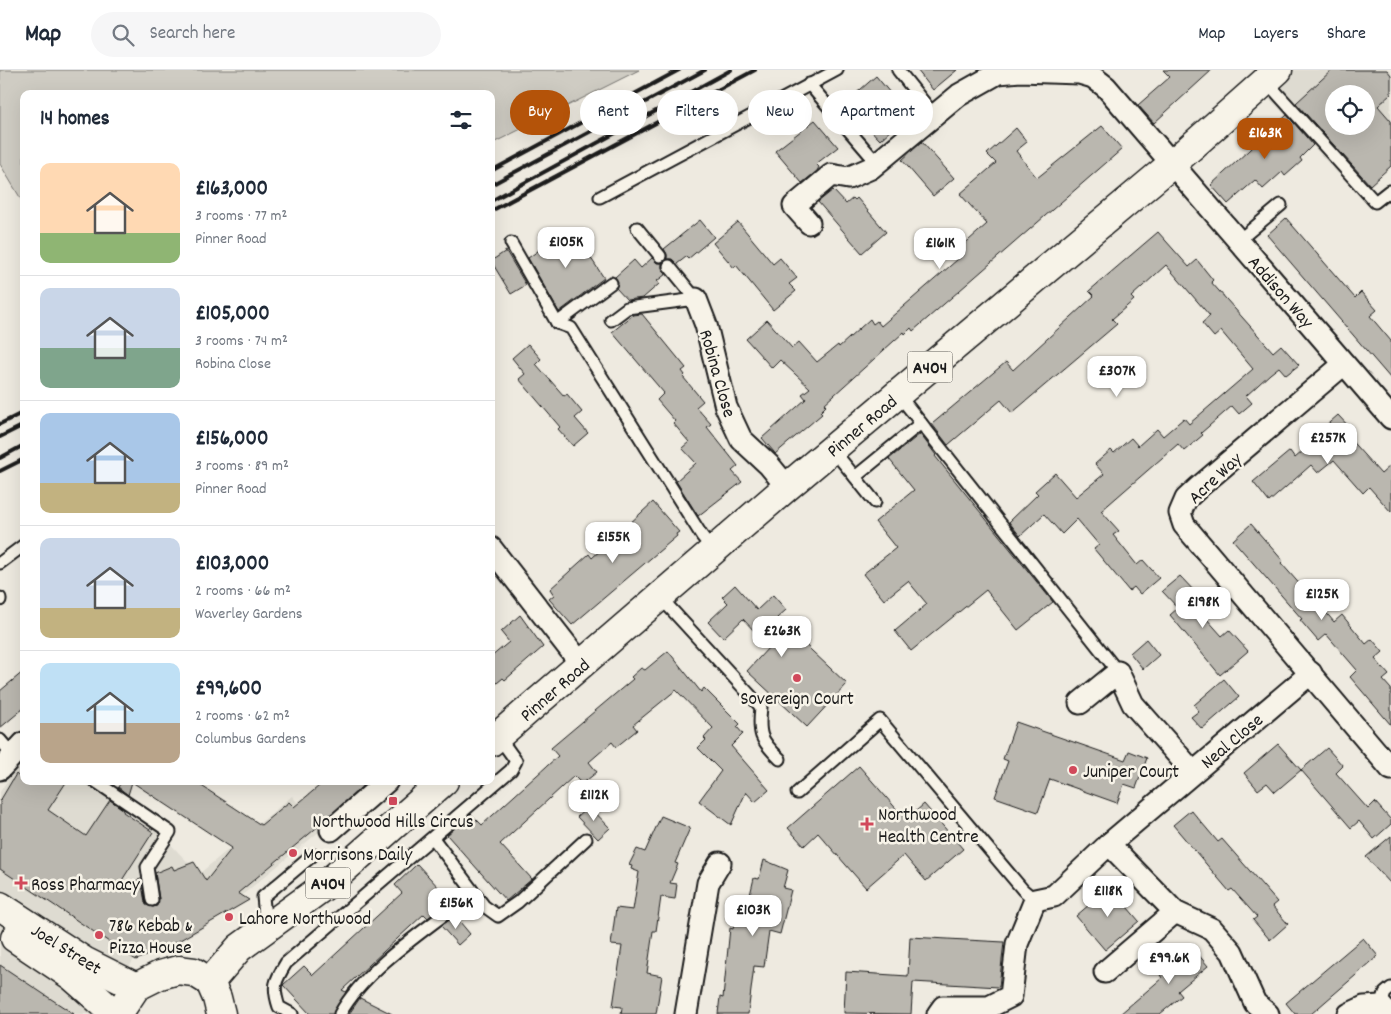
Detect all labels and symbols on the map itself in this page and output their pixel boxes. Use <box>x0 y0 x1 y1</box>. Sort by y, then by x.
pin: £163K <box>1230 118 1300 160</box>
pin: £105K <box>531 226 601 269</box>
pin: £161K <box>905 228 975 270</box>
street label: Addison Way <box>1240 251 1319 336</box>
street label: Robina Close <box>690 327 741 421</box>
road number: A404 <box>908 352 952 382</box>
pin: £307K <box>1082 356 1152 398</box>
street label: Pinner Road <box>822 390 904 465</box>
pin: £257K <box>1293 422 1363 465</box>
street label: Acre Way <box>1183 447 1250 512</box>
pin: £155K <box>578 522 648 564</box>
pin: £125K <box>1287 578 1357 621</box>
pin: £198K <box>1168 586 1238 629</box>
pin: £263K <box>747 616 817 658</box>
street label: Pinner Road <box>515 654 597 730</box>
marker: Sovereign Court <box>791 672 803 684</box>
place label: Sovereign Court <box>740 687 854 714</box>
street label: Neal Close <box>1196 708 1270 777</box>
place label: Juniper Court <box>1083 760 1179 787</box>
marker: Juniper Court <box>1067 764 1079 776</box>
pin: £112K <box>559 780 629 822</box>
marker: Northwood Hills Circus <box>387 795 399 807</box>
place label: Northwood Health Centre <box>878 803 979 852</box>
place label: Northwood Hills Circus <box>312 810 474 837</box>
marker: Northwood Health Centre <box>860 817 874 831</box>
place label: Morrisons Daily <box>303 843 412 870</box>
marker: Morrisons Daily <box>287 847 299 859</box>
road number: A404 <box>306 868 350 898</box>
place label: Ross Pharmacy <box>31 873 140 900</box>
pin: £118K <box>1073 876 1143 918</box>
marker: Ross Pharmacy <box>15 877 27 889</box>
pin: £156K <box>421 888 491 930</box>
pin: £103K <box>718 894 788 937</box>
place label: Lahore Northwood <box>239 907 371 934</box>
marker: Lahore Northwood <box>223 911 235 923</box>
place label: 786 Kebab & Pizza House <box>109 914 193 963</box>
street label: Joel Street <box>25 919 106 983</box>
marker: 786 Kebab & Pizza House <box>93 929 105 941</box>
pin: £99.6K <box>1128 942 1210 985</box>

